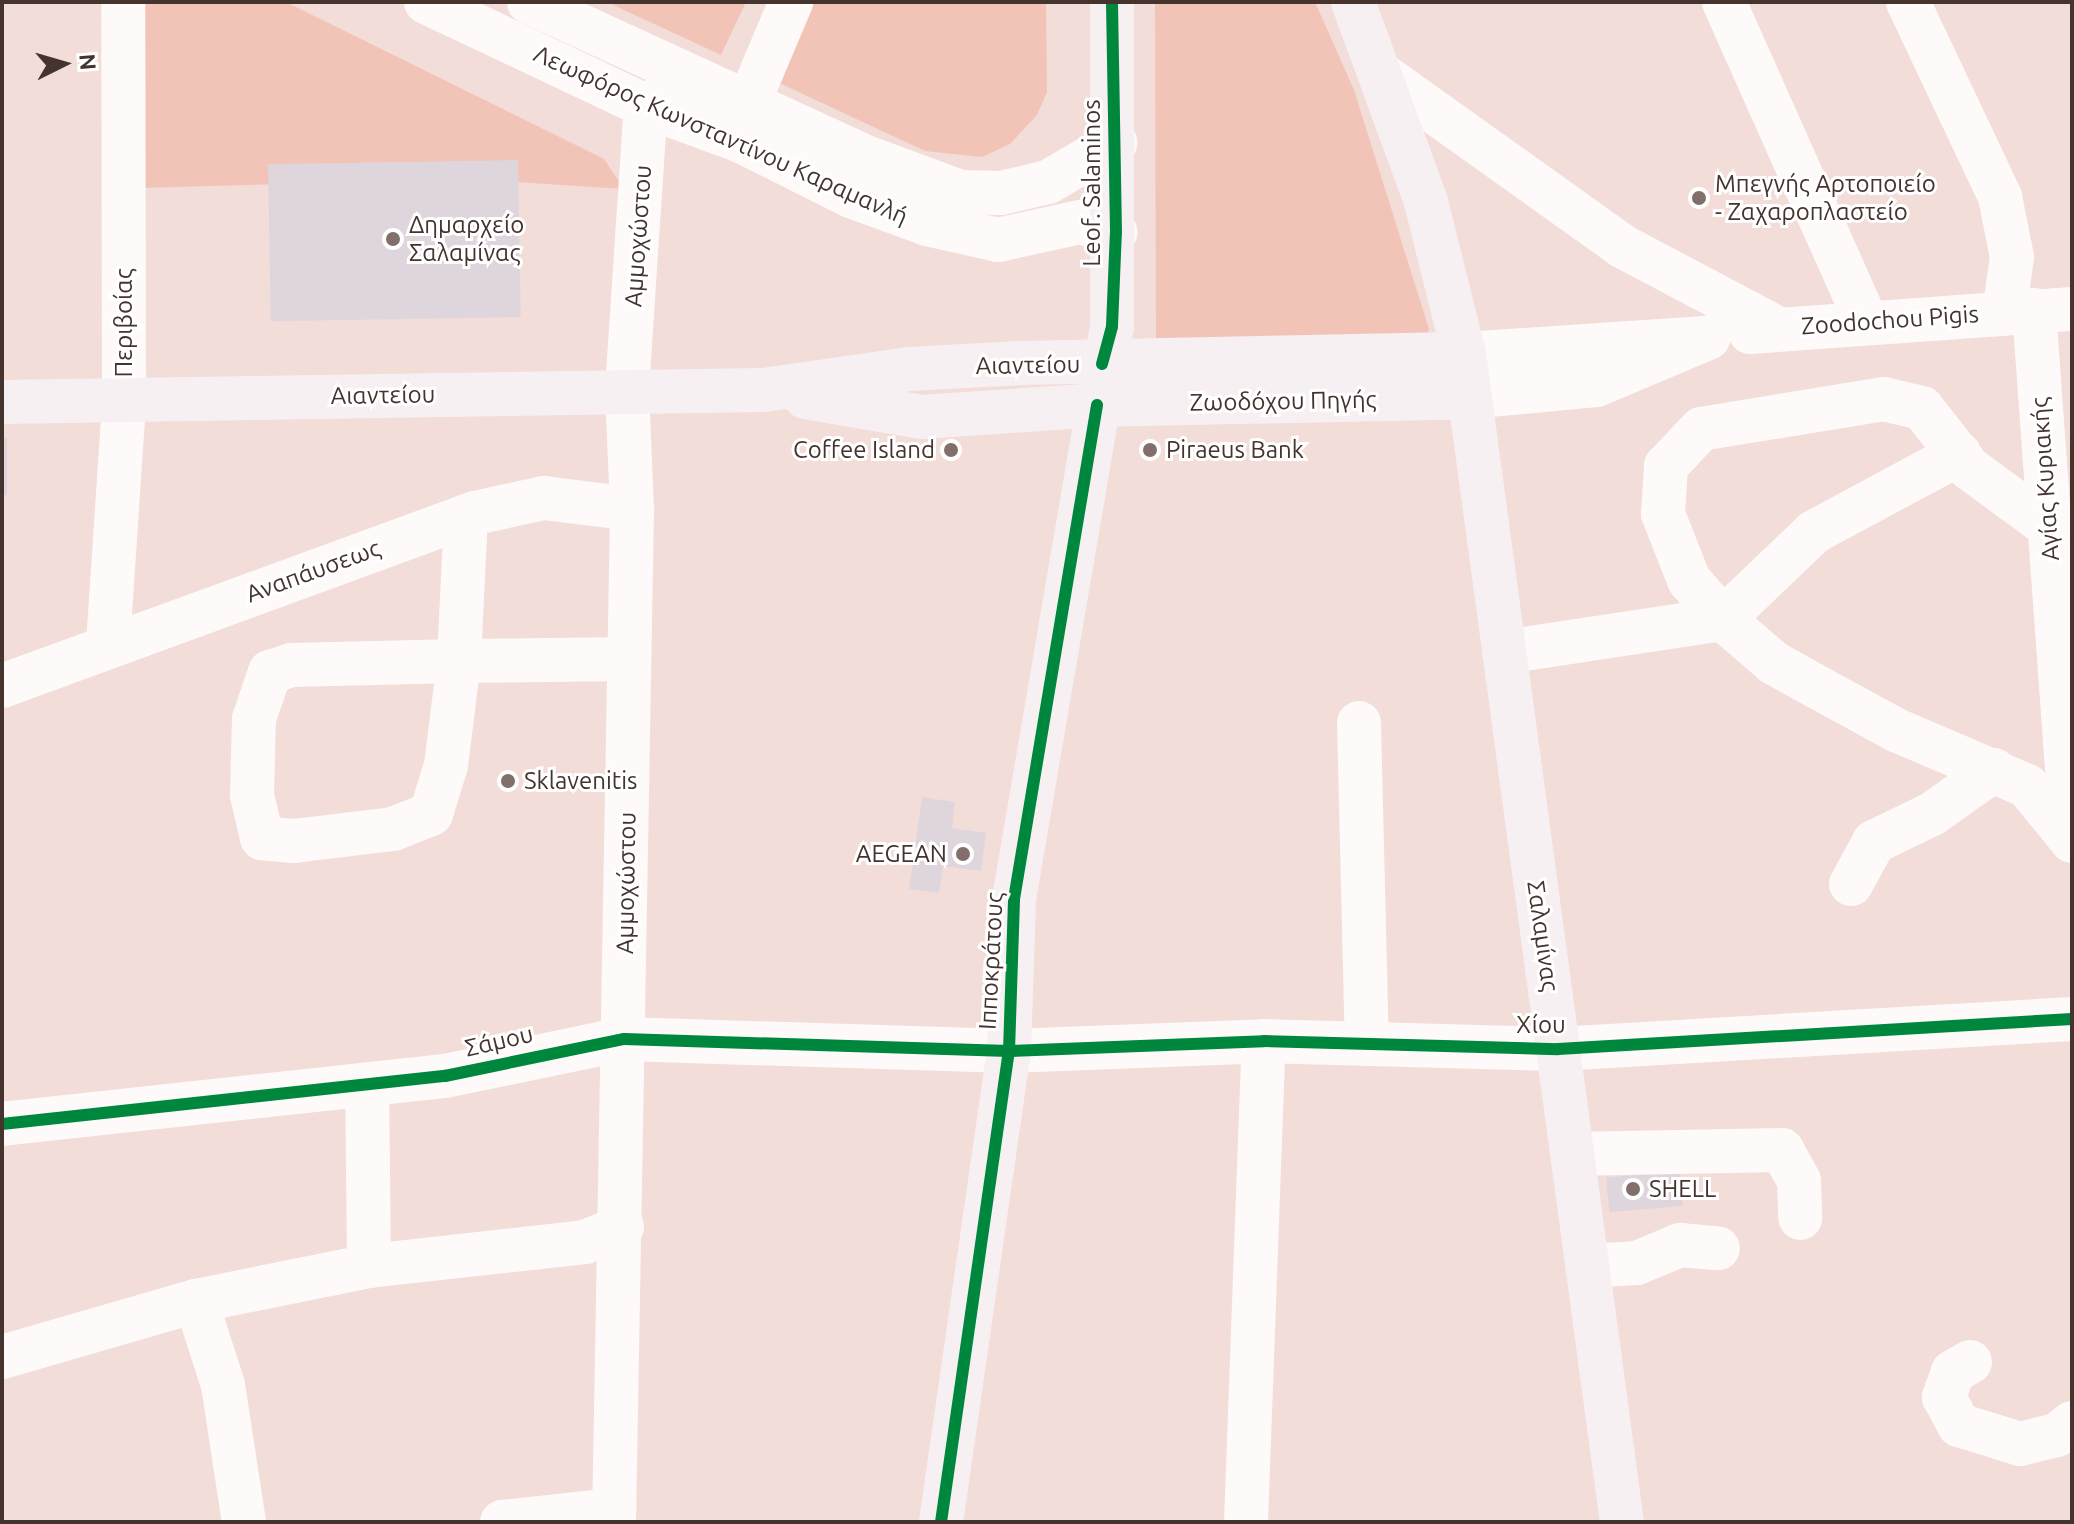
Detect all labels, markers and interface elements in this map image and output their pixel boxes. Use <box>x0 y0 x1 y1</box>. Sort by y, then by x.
north arrow <box>24 24 104 104</box>
street label: Λεωφόρος Κωνσταντίνου Καραμανλή <box>530 39 912 231</box>
text: N <box>75 53 102 71</box>
street label: Leof. Salaminos <box>1078 99 1106 267</box>
street label: Αμμοχώστου <box>619 164 657 308</box>
place label: Μπεγνής Αρτοποιείο - Ζαχαροπλαστείο <box>1715 170 1936 226</box>
marker: Μπεγνής Αρτοποιείο - Ζαχαροπλαστείο <box>1690 189 1708 207</box>
place label: Δημαρχείο Σαλαμίνας <box>409 211 524 267</box>
marker: Δημαρχείο Σαλαμίνας <box>384 230 402 248</box>
street label: Περιβοίας <box>110 268 138 378</box>
street label: Zoodochou Pigis <box>1800 299 1980 341</box>
street label: Αιαντείου <box>975 350 1081 380</box>
street label: Αιαντείου <box>330 380 436 410</box>
street label: Ζωοδόχου Πηγής <box>1189 385 1377 417</box>
street label: Αγίας Κυριακής <box>2025 396 2065 562</box>
place label: Coffee Island <box>793 436 935 464</box>
place label: Piraeus Bank <box>1166 436 1304 464</box>
marker: Coffee Island <box>942 441 960 459</box>
marker: Piraeus Bank <box>1141 441 1159 459</box>
street label: Αναπάυσεως <box>242 533 384 609</box>
place label: Sklavenitis <box>524 767 637 795</box>
marker: Sklavenitis <box>499 772 517 790</box>
street label: Αμμοχώστου <box>610 812 642 954</box>
place label: AEGEAN <box>856 840 947 868</box>
marker: AEGEAN <box>954 845 972 863</box>
street label: Σαλαμίνας <box>1521 879 1565 993</box>
street label: Ιπποκράτους <box>973 891 1009 1031</box>
street label: Χίου <box>1516 1011 1566 1039</box>
street label: Σάμου <box>462 1019 536 1063</box>
place label: SHELL <box>1649 1175 1716 1203</box>
marker: SHELL <box>1624 1180 1642 1198</box>

